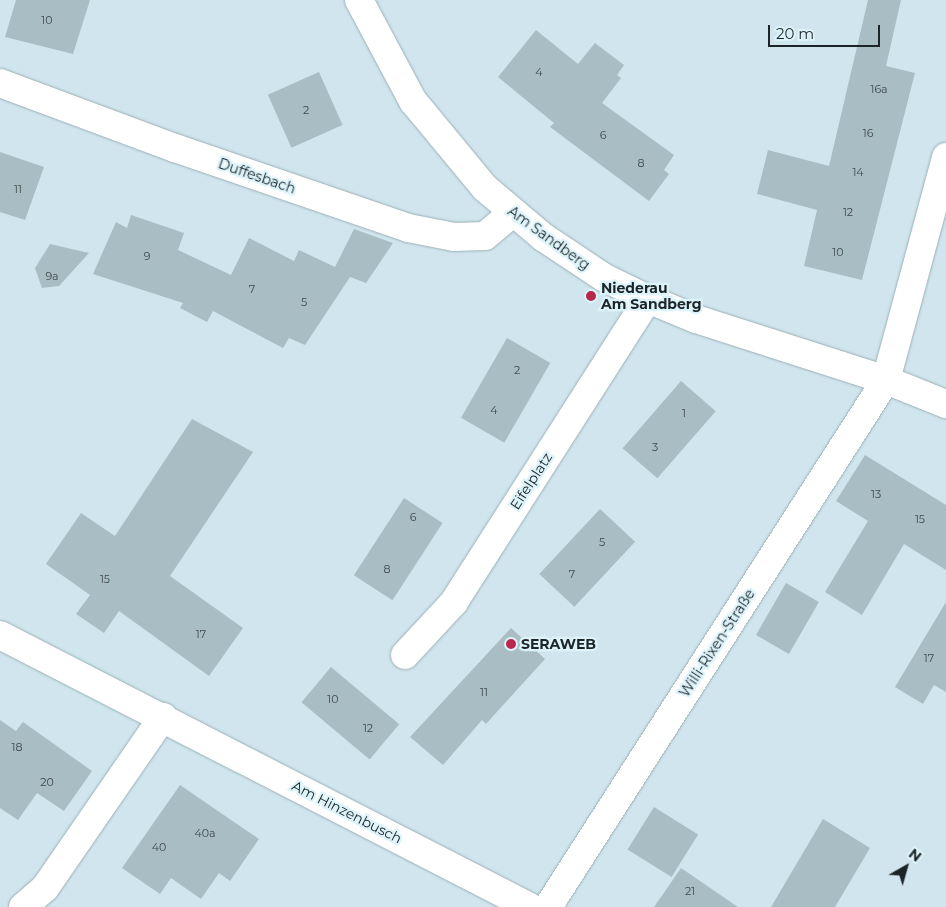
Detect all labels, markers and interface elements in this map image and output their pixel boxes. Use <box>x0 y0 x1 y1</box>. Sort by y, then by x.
house number: 10 <box>41 13 53 27</box>
scale bar <box>771 15 884 47</box>
text: 20 m <box>776 24 814 43</box>
house number: 4 <box>535 65 543 79</box>
house number: 16a <box>870 82 888 96</box>
house number: 2 <box>303 103 309 117</box>
house number: 16 <box>863 126 873 140</box>
house number: 6 <box>600 128 606 142</box>
street label: Duffesbach <box>216 155 298 197</box>
house number: 8 <box>637 156 645 170</box>
house number: 14 <box>852 165 864 179</box>
house number: 11 <box>14 182 22 196</box>
street label: Am Sandberg <box>505 203 593 273</box>
house number: 12 <box>843 205 853 219</box>
house number: 10 <box>832 245 844 259</box>
house number: 9 <box>144 249 150 263</box>
house number: 9a <box>45 269 59 283</box>
place label: Niederau Am Sandberg <box>601 280 702 312</box>
house number: 7 <box>249 282 255 296</box>
marker: Niederau Am Sandberg <box>585 290 597 302</box>
house number: 5 <box>301 295 307 309</box>
house number: 2 <box>514 363 520 377</box>
house number: 4 <box>490 403 498 417</box>
house number: 1 <box>682 406 686 420</box>
house number: 3 <box>652 440 658 454</box>
street label: Eifelplatz <box>506 449 556 513</box>
house number: 13 <box>871 487 881 501</box>
house number: 6 <box>410 510 416 524</box>
house number: 15 <box>915 512 925 526</box>
house number: 5 <box>599 535 605 549</box>
house number: 8 <box>383 562 391 576</box>
house number: 7 <box>569 567 575 581</box>
house number: 15 <box>100 572 110 586</box>
street label: Willi-Rixen-Straße <box>676 586 758 700</box>
house number: 17 <box>196 627 206 641</box>
place label: SERAWEB <box>521 636 596 652</box>
marker: SERAWEB <box>505 638 517 650</box>
house number: 17 <box>924 651 934 665</box>
house number: 11 <box>480 685 488 699</box>
house number: 10 <box>327 692 339 706</box>
house number: 12 <box>363 721 373 735</box>
house number: 18 <box>12 740 22 754</box>
house number: 20 <box>40 775 54 789</box>
street label: Am Hinzenbusch <box>289 777 405 847</box>
house number: 40a <box>194 826 216 840</box>
house number: 40 <box>152 840 166 854</box>
north arrow <box>881 842 931 892</box>
text: N <box>905 845 925 866</box>
house number: 21 <box>685 884 695 898</box>

